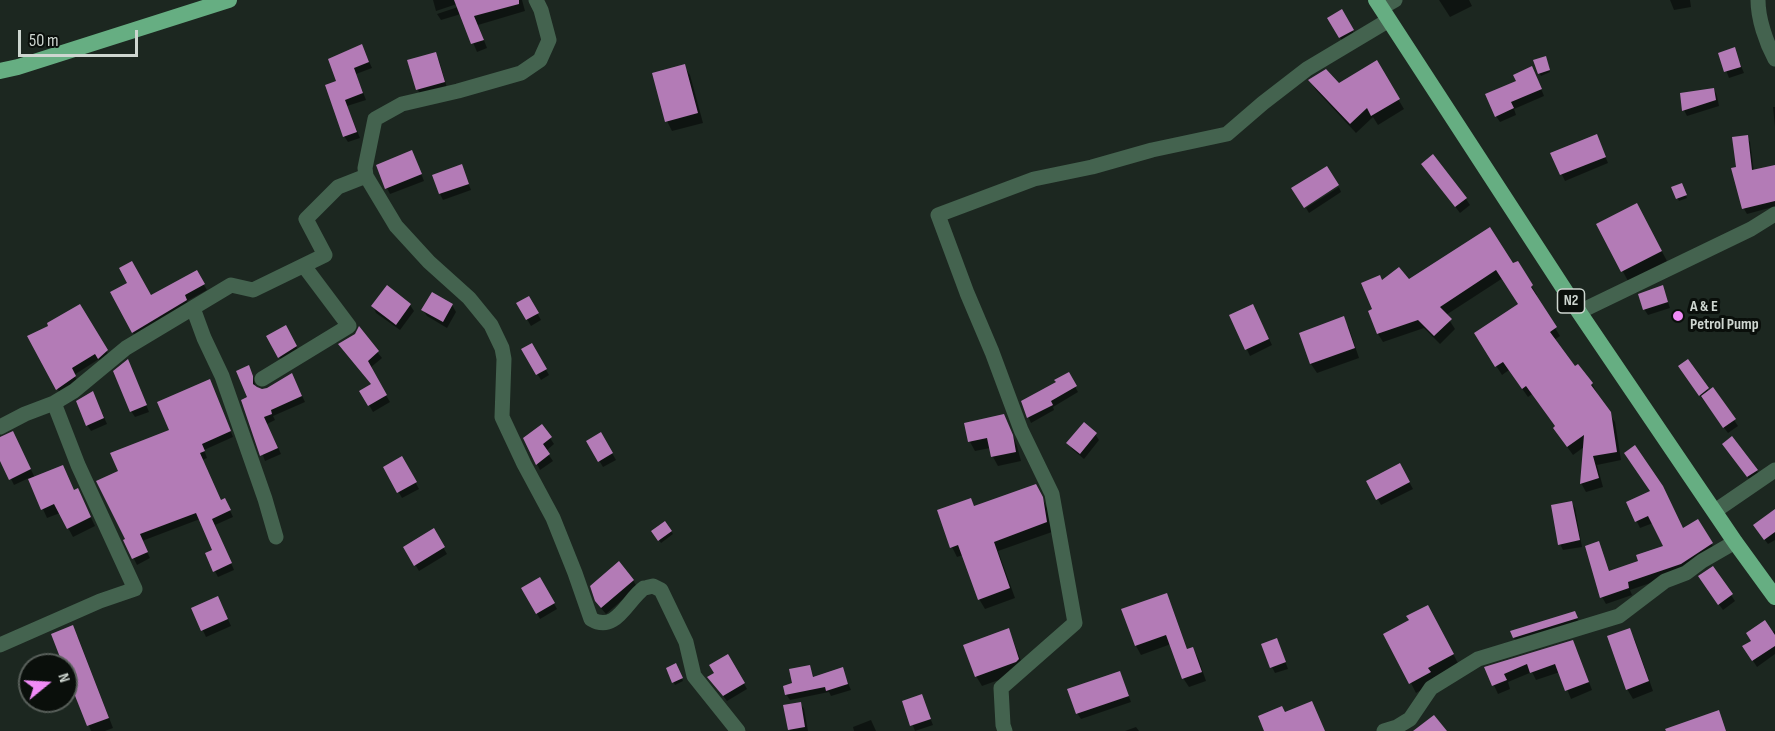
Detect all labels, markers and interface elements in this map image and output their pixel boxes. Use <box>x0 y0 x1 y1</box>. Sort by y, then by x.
scale bar <box>21 18 141 56</box>
text: 50 m <box>29 30 59 51</box>
road number: N2 <box>1558 289 1584 313</box>
place label: A & E Petrol Pump <box>1690 297 1759 335</box>
marker: A & E Petrol Pump <box>1671 309 1685 323</box>
north arrow <box>18 653 78 713</box>
text: N <box>53 671 74 685</box>

